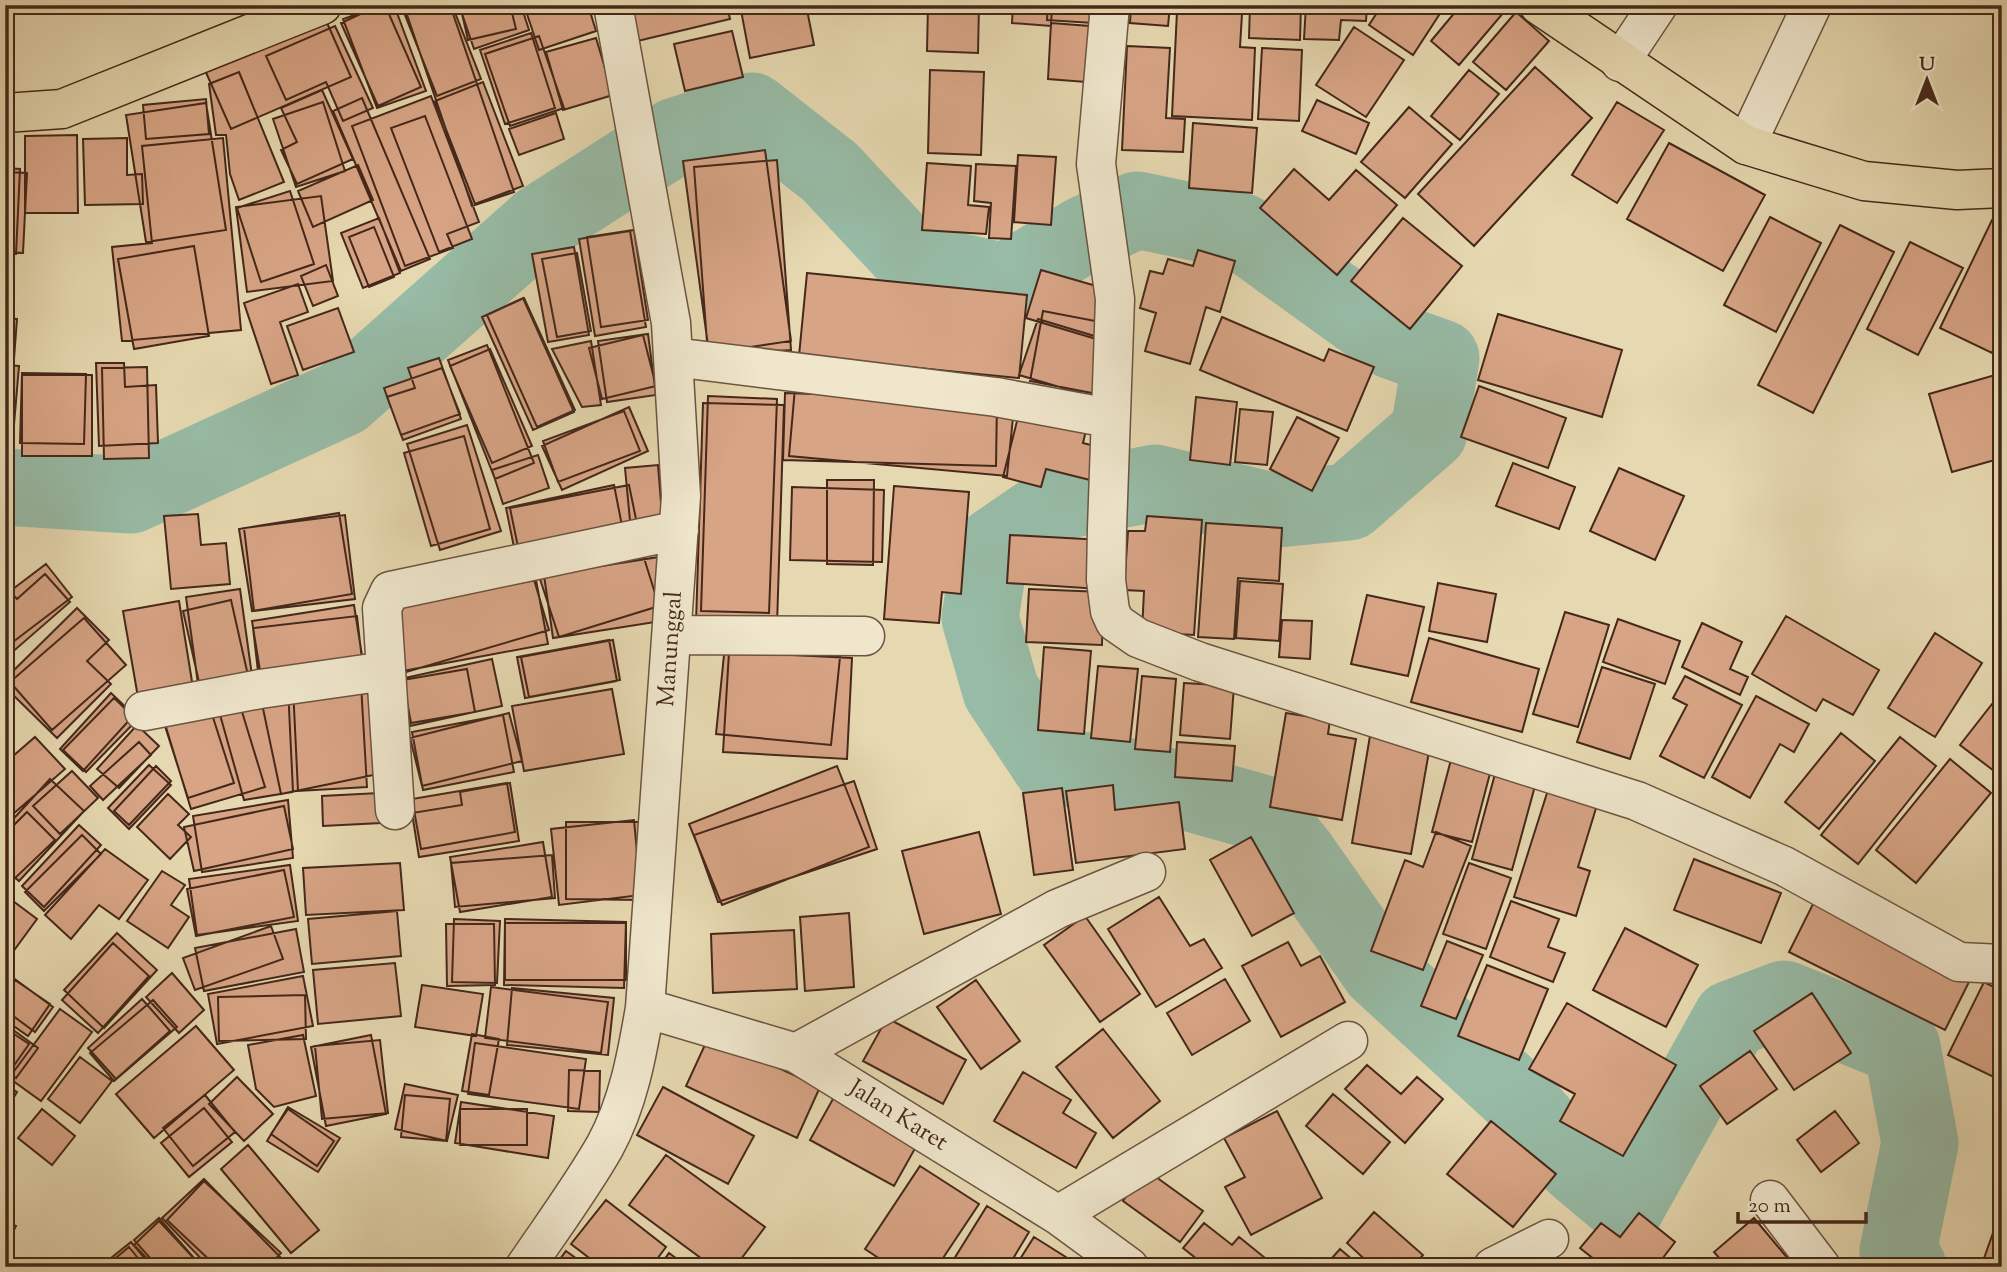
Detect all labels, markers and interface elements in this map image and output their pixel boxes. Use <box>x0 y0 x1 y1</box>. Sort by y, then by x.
north arrow <box>1892 46 1962 116</box>
text: U <box>1919 52 1935 79</box>
street label: Manunggal <box>650 590 692 708</box>
street label: Jalan Karet <box>840 1071 954 1160</box>
scale bar <box>1738 1181 1865 1225</box>
text: 20 m <box>1748 1192 1791 1222</box>

